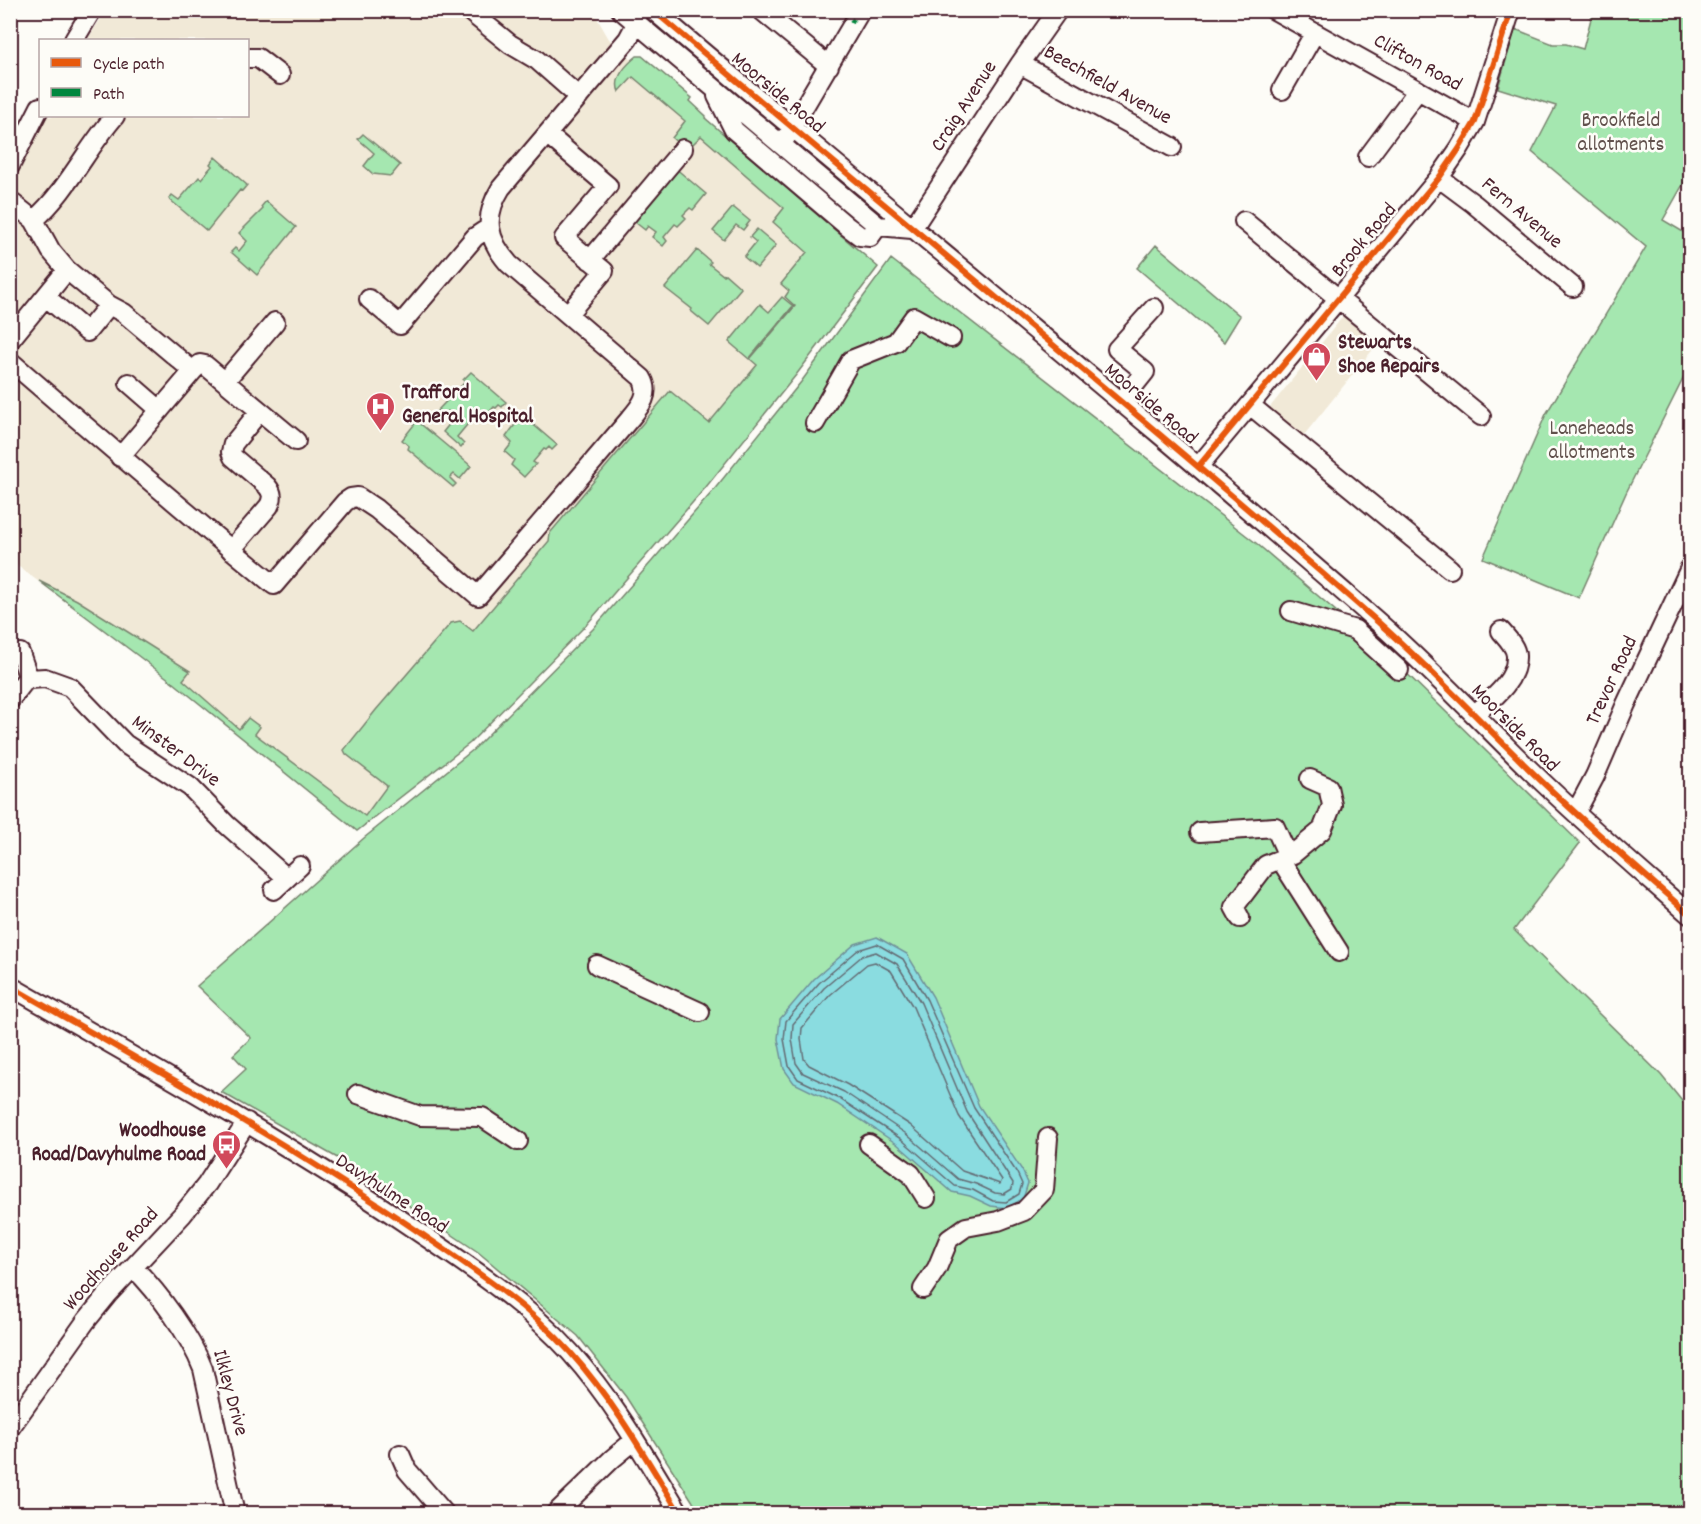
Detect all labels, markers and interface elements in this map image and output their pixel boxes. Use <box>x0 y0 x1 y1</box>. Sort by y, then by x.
street label: Clifton Road <box>1367 27 1467 101</box>
street label: Beechfield Avenue <box>1037 38 1177 134</box>
legend <box>39 39 249 117</box>
street label: Moorside Road <box>723 46 831 142</box>
text: Cycle path <box>93 53 164 78</box>
street label: Craig Avenue <box>924 56 1006 158</box>
text: Path <box>93 83 125 108</box>
park label: Brookfield allotments <box>1578 107 1664 161</box>
street label: Fern Avenue <box>1474 171 1568 257</box>
street label: Brook Road <box>1325 197 1405 285</box>
place label: Stewarts Shoe Repairs <box>1338 329 1440 383</box>
shop icon: Stewarts Shoe Repairs <box>1301 340 1333 382</box>
street label: Moorside Road <box>1096 357 1204 453</box>
place label: Trafford General Hospital <box>402 379 534 433</box>
hospital icon: Trafford General Hospital <box>365 390 397 432</box>
park label: Laneheads allotments <box>1549 415 1635 469</box>
street label: Trevor Road <box>1579 631 1647 731</box>
street label: Moorside Road <box>1463 678 1565 780</box>
street label: Minster Drive <box>124 709 226 795</box>
place label: Woodhouse Road/Davyhulme Road <box>31 1117 206 1171</box>
bus stop icon: Woodhouse Road/Davyhulme Road <box>211 1128 243 1170</box>
street label: Davyhulme Road <box>329 1147 453 1243</box>
street label: Woodhouse Road <box>57 1201 167 1319</box>
street label: Ilkley Drive <box>203 1347 255 1439</box>

